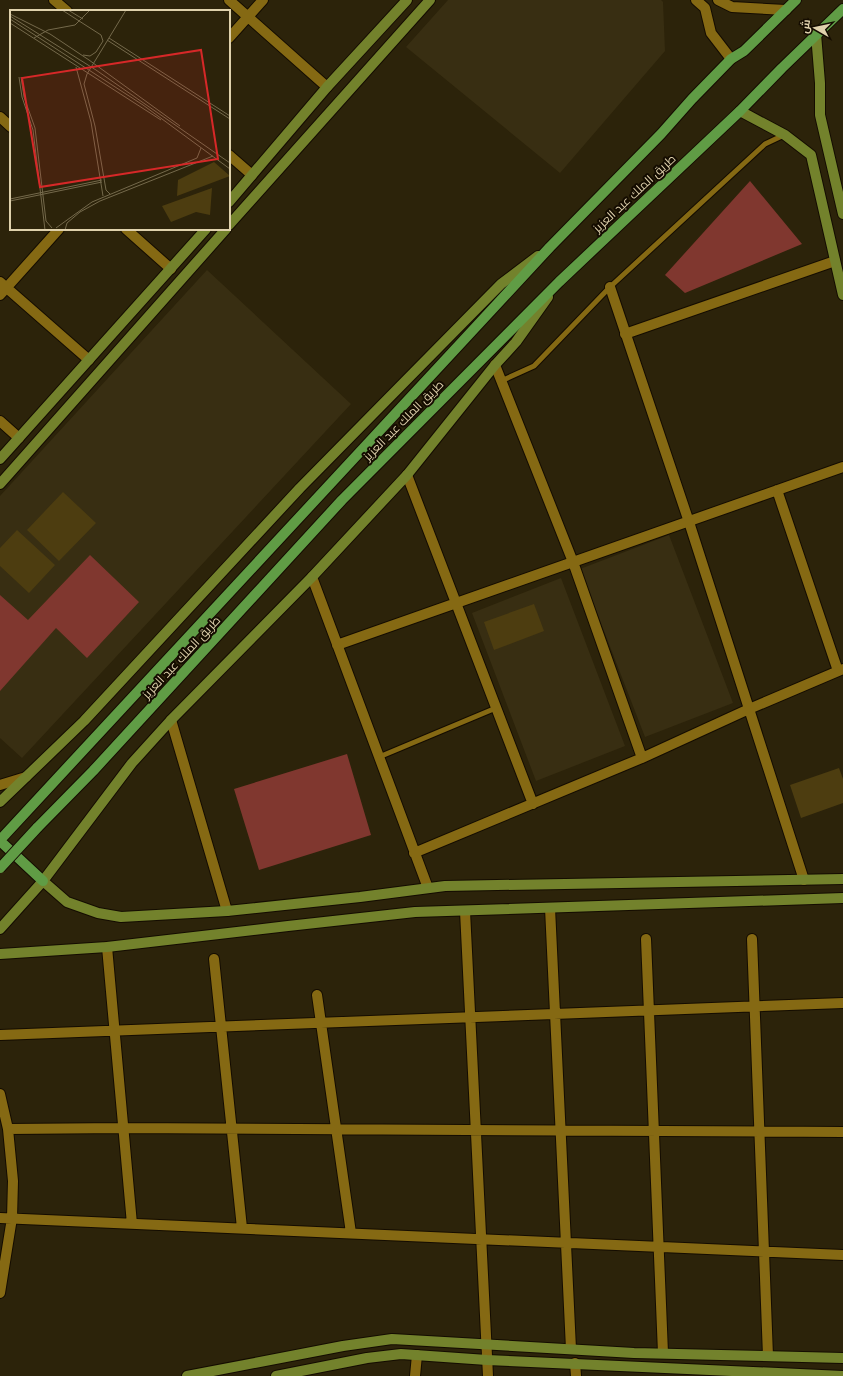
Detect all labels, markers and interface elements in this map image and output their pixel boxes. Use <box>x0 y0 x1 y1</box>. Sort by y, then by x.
north arrow <box>795 8 835 48</box>
inset map <box>10 10 230 230</box>
text: ش <box>797 18 813 35</box>
street label: طريق الملك عبد العزيز <box>589 151 679 236</box>
street label: طريق الملك عبد العزيز <box>359 377 446 464</box>
street label: طريق الملك عبد العزيز <box>138 612 223 702</box>

